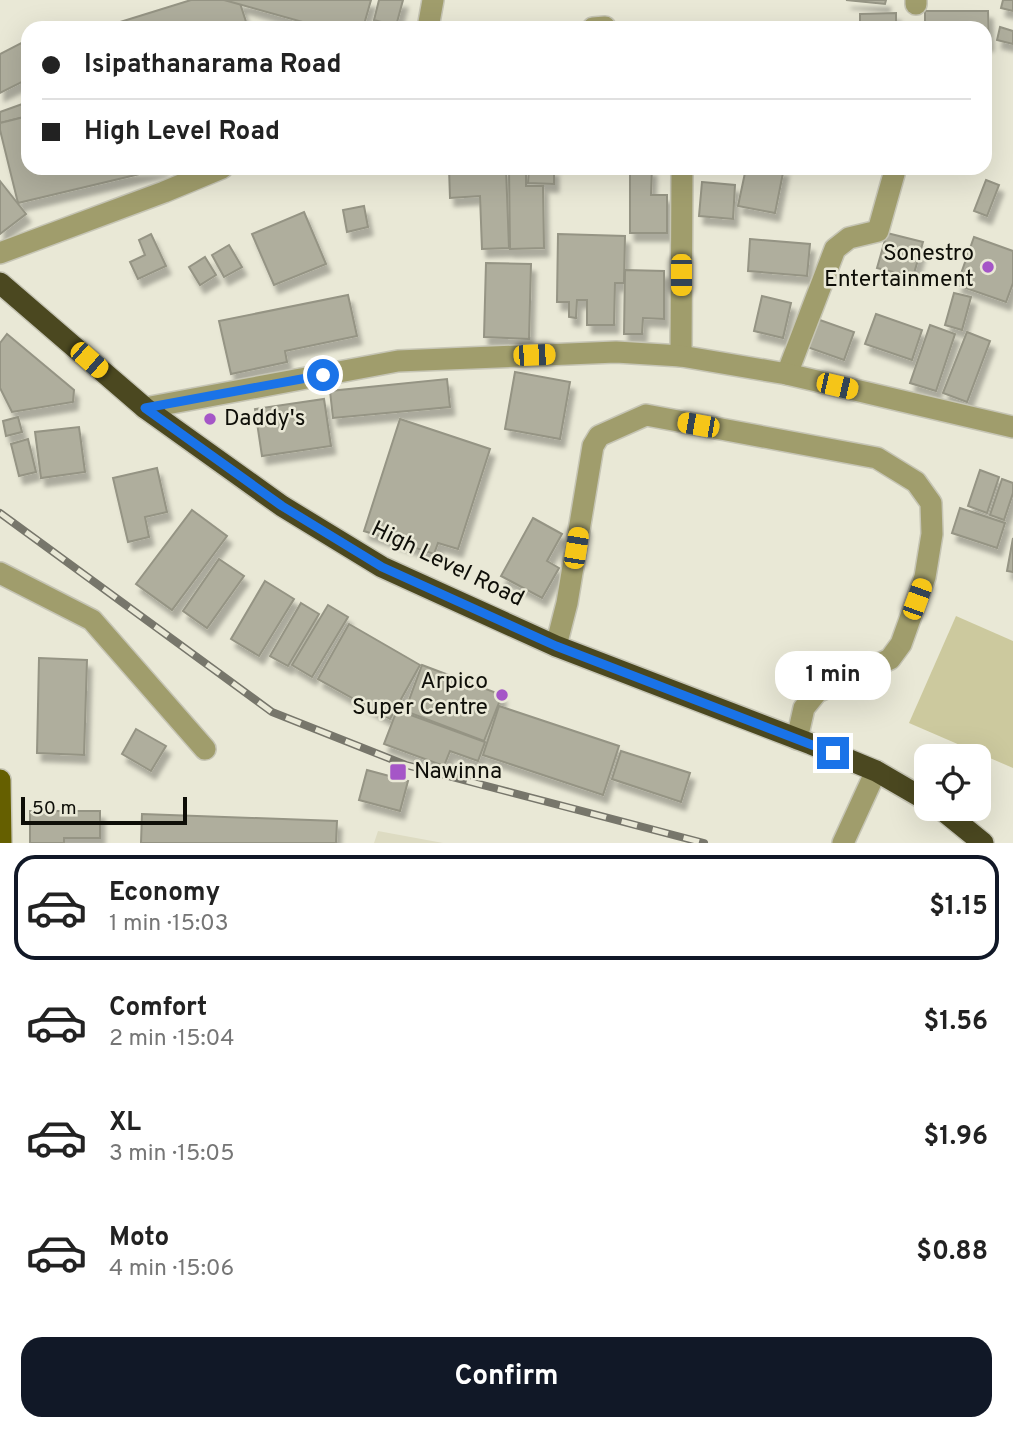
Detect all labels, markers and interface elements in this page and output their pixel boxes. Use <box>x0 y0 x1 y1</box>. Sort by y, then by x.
text: Isipathanarama Road <box>84 49 341 82</box>
text: High Level Road <box>84 116 280 149</box>
place label: Sonestro Entertainment <box>824 240 974 295</box>
car <box>671 254 692 296</box>
marker: Sonestro Entertainment <box>980 259 996 275</box>
car <box>67 338 112 382</box>
car <box>513 344 556 366</box>
route start <box>307 359 339 391</box>
car <box>815 371 860 401</box>
place label: Daddy's <box>224 405 305 434</box>
marker: Daddy's <box>202 411 218 427</box>
car <box>676 411 721 439</box>
street label: High Level Road <box>366 515 528 615</box>
car <box>563 526 590 570</box>
car <box>900 576 935 622</box>
callout: 1 min <box>775 652 891 700</box>
text: 1 min <box>805 661 861 690</box>
place label: Arpico Super Centre <box>352 668 488 723</box>
marker: Arpico Super Centre <box>494 687 510 703</box>
route end <box>817 737 849 769</box>
map controls <box>914 744 991 821</box>
button: locate <box>914 744 991 821</box>
place label: Nawinna <box>414 758 502 787</box>
marker: Nawinna <box>388 762 408 782</box>
scale bar <box>21 794 187 826</box>
text: 50 m <box>32 797 77 821</box>
icon: car <box>25 876 88 939</box>
text: Economy <box>109 877 220 910</box>
text: $1.15 <box>929 891 988 924</box>
text: 1 min · 15:03 <box>109 910 229 939</box>
icon: car <box>25 991 88 1054</box>
text: Comfort <box>109 992 207 1025</box>
text: $1.56 <box>924 1006 988 1039</box>
text: 2 min · 15:04 <box>109 1025 235 1054</box>
icon: car <box>25 1106 88 1169</box>
text: XL <box>109 1107 141 1140</box>
text: $1.96 <box>924 1121 988 1154</box>
text: 3 min · 15:05 <box>109 1140 234 1169</box>
icon: car <box>25 1221 88 1284</box>
text: Moto <box>109 1222 169 1255</box>
text: $0.88 <box>916 1236 988 1269</box>
text: 4 min · 15:06 <box>109 1255 234 1284</box>
button: Confirm <box>21 1337 992 1417</box>

